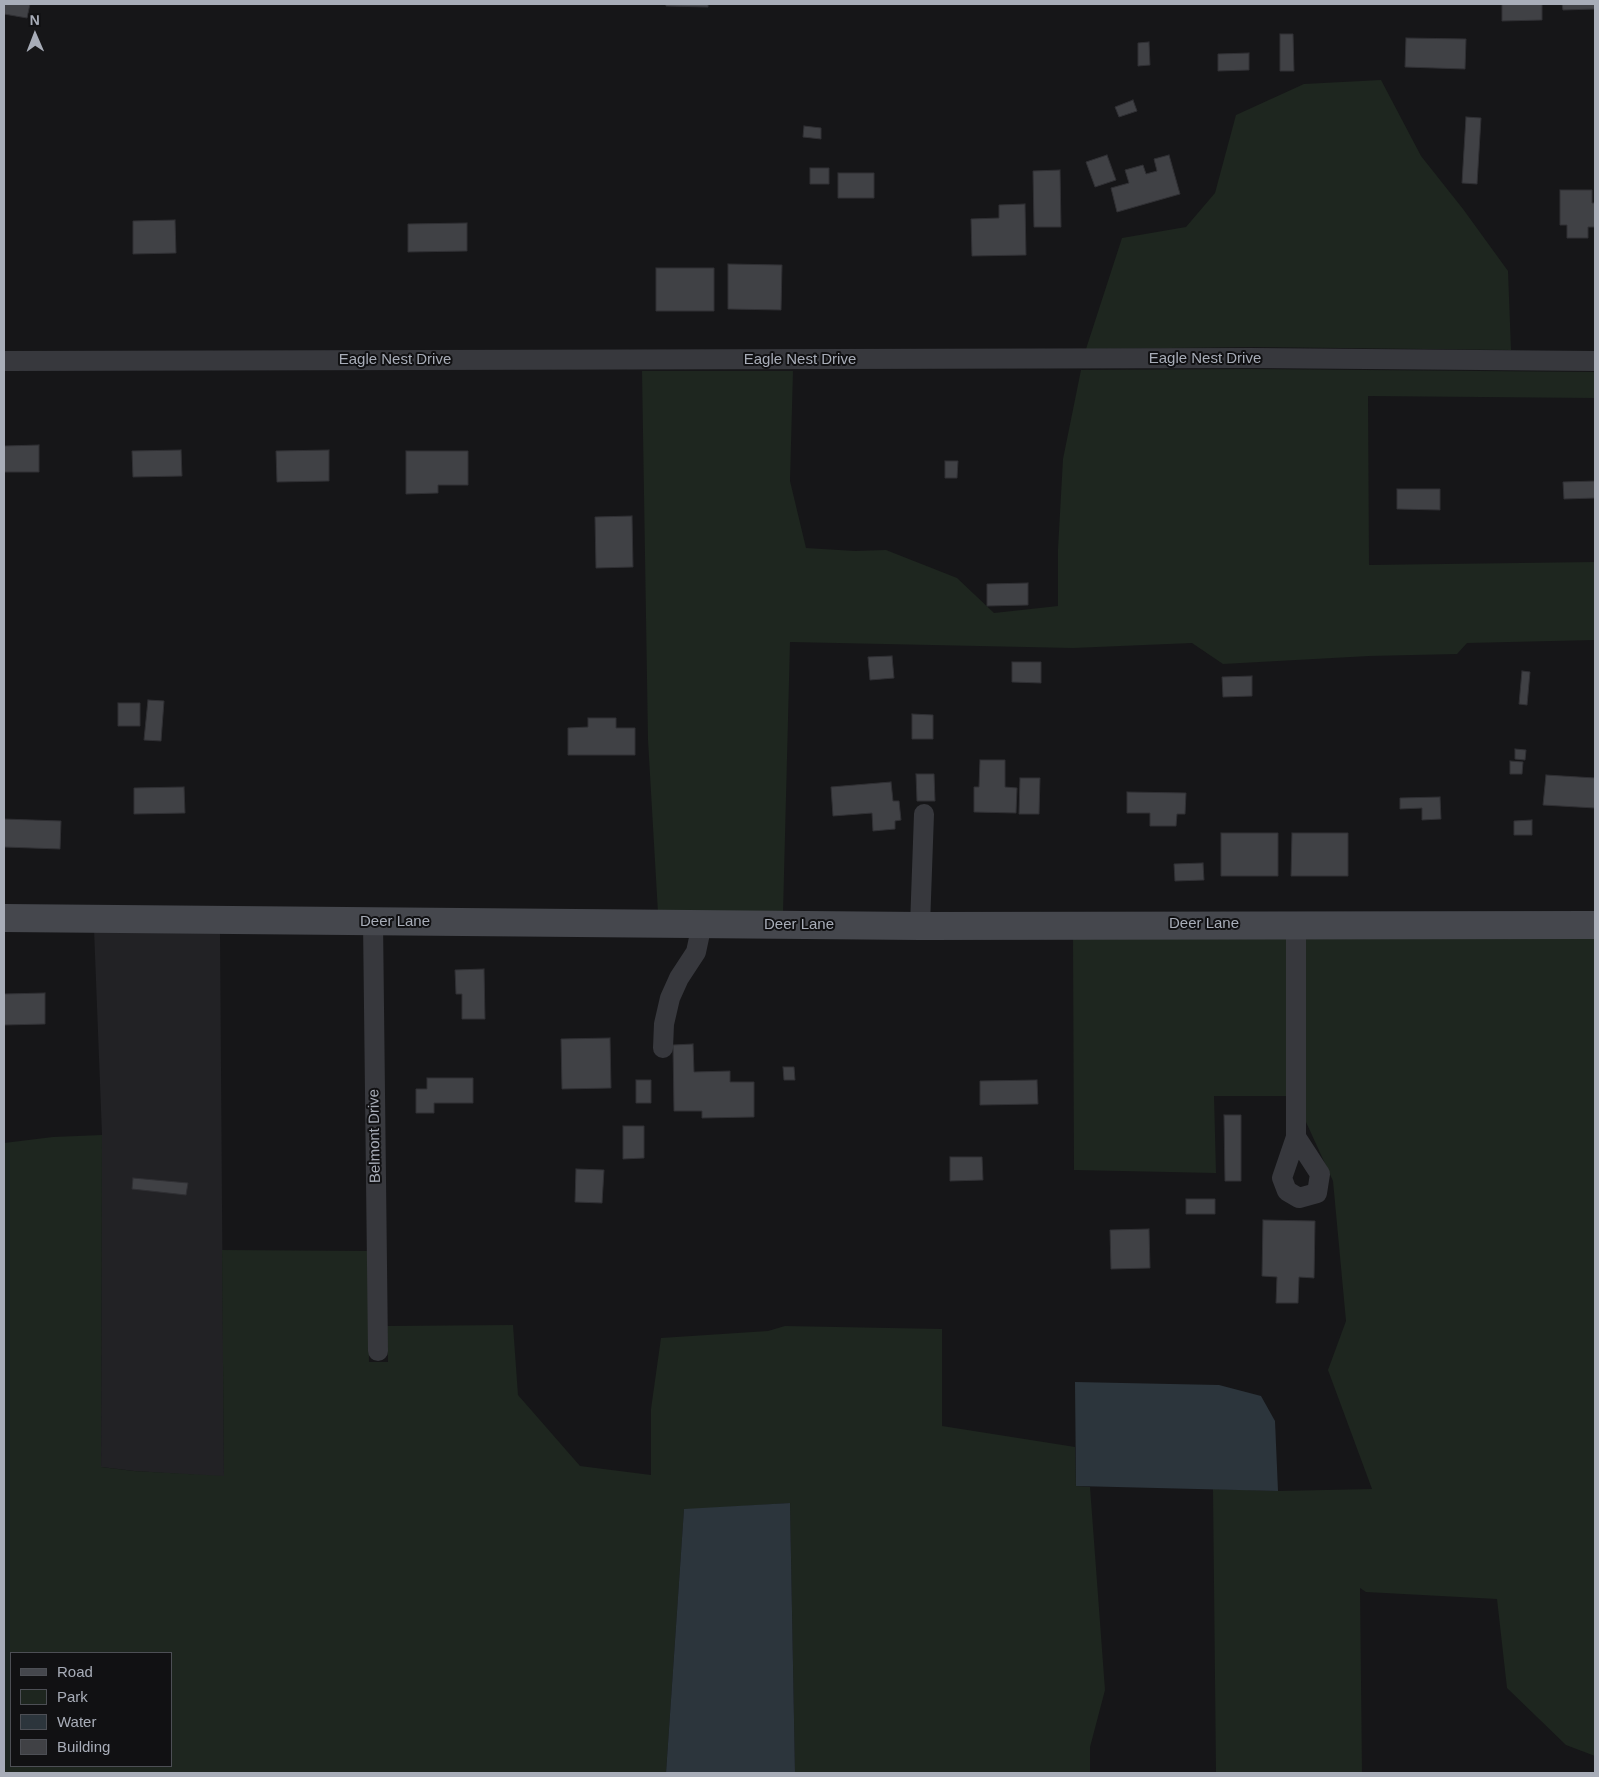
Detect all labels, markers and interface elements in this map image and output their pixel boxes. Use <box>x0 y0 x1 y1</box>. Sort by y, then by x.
north arrow <box>10 10 60 60</box>
text: N <box>30 12 40 28</box>
street label: Eagle Nest Drive <box>1149 350 1261 368</box>
street label: Eagle Nest Drive <box>339 351 451 369</box>
street label: Eagle Nest Drive <box>744 351 856 369</box>
street label: Deer Lane <box>360 913 430 931</box>
street label: Deer Lane <box>1169 915 1239 933</box>
street label: Deer Lane <box>764 916 834 934</box>
street label: Belmont Drive <box>365 1089 385 1183</box>
legend <box>10 1652 172 1767</box>
text: Road <box>57 1663 93 1680</box>
text: Park <box>57 1688 88 1705</box>
text: Water <box>57 1713 96 1730</box>
text: Building <box>57 1738 110 1755</box>

